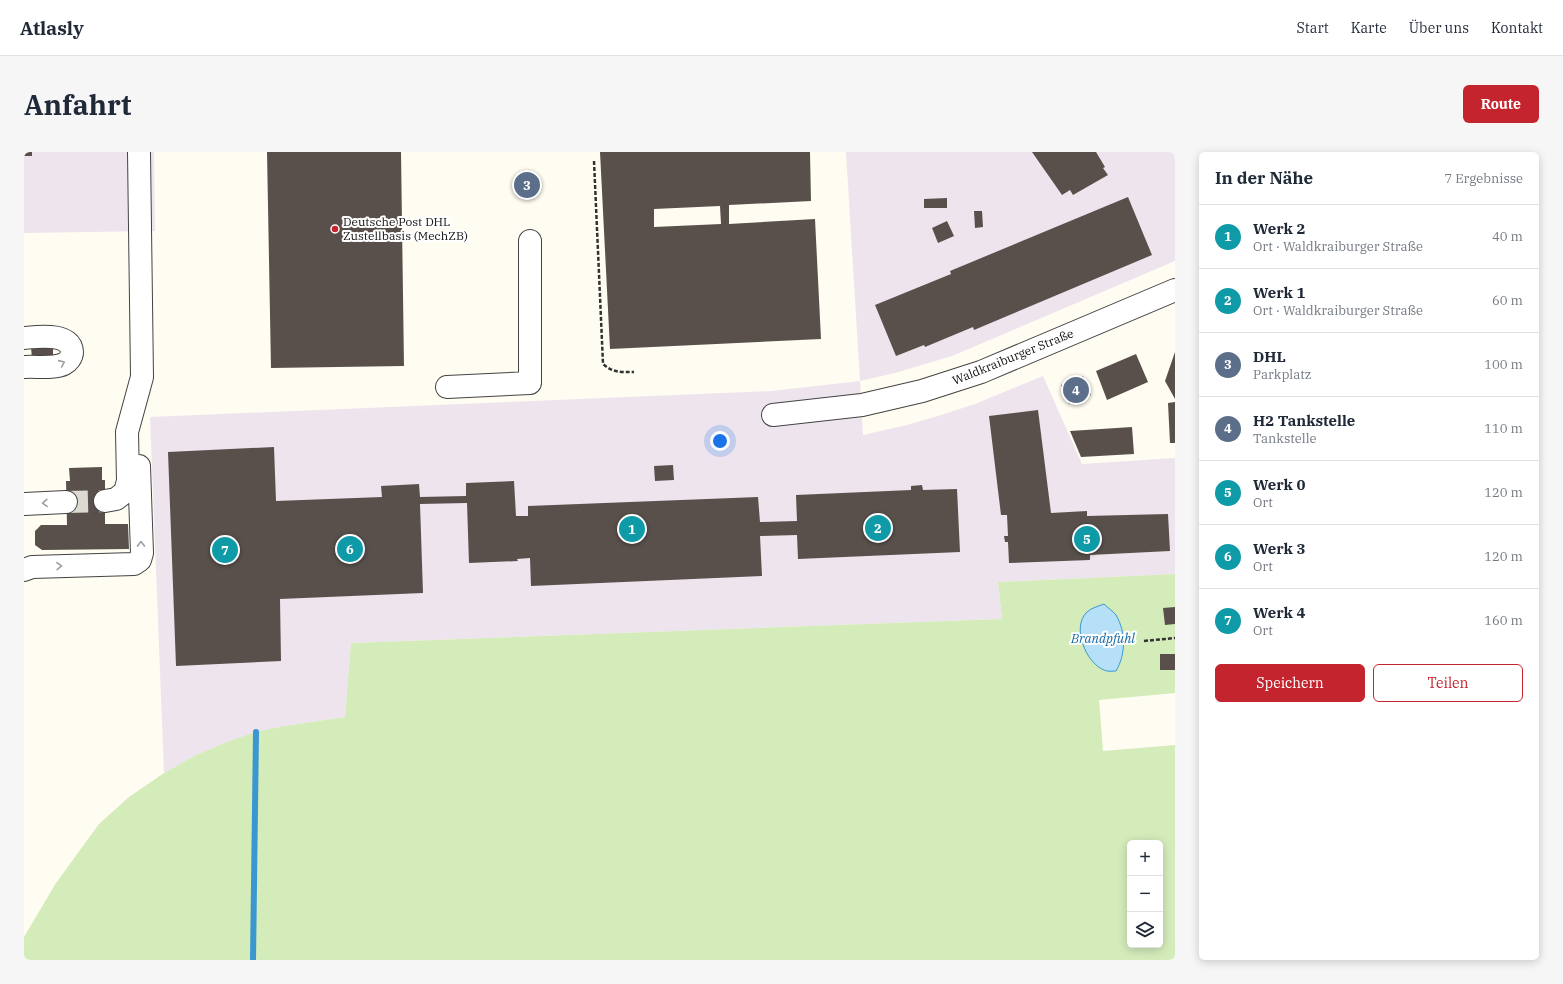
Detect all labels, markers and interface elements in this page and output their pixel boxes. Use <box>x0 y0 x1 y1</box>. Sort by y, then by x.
text: Atlasly <box>20 16 84 40</box>
text: Start <box>1297 19 1329 37</box>
text: Karte <box>1351 19 1387 37</box>
text: Über uns <box>1409 19 1469 37</box>
text: Kontakt <box>1491 19 1543 37</box>
button: Route <box>1463 85 1539 123</box>
text: Anfahrt <box>24 86 132 123</box>
text: In der Nähe <box>1215 167 1313 189</box>
pin: 3 <box>514 170 540 200</box>
text: 7 Ergebnisse <box>1444 170 1523 187</box>
place label: Deutsche Post DHL Zustellbasis (MechZB) <box>343 214 468 243</box>
text: Werk 2 <box>1253 219 1305 238</box>
marker: Deutsche Post DHL Zustellbasis (MechZB) <box>330 224 340 234</box>
text: 1 <box>1224 228 1232 245</box>
text: 40 m <box>1492 228 1523 245</box>
text: Ort · Waldkraiburger Straße <box>1253 238 1423 255</box>
text: Werk 1 <box>1253 283 1305 302</box>
text: 2 <box>1224 292 1232 309</box>
text: 60 m <box>1492 292 1523 309</box>
text: Ort · Waldkraiburger Straße <box>1253 302 1423 319</box>
street label: Waldkraiburger Straße <box>950 325 1076 388</box>
text: DHL <box>1253 347 1286 366</box>
text: 3 <box>1224 356 1232 373</box>
text: 100 m <box>1484 356 1523 373</box>
one-way arrow <box>58 360 65 368</box>
text: Parkplatz <box>1253 366 1311 383</box>
pin: 4 <box>1063 375 1089 405</box>
text: H2 Tankstelle <box>1253 411 1355 430</box>
text: 4 <box>1224 420 1232 437</box>
text: 110 m <box>1484 420 1523 437</box>
text: Tankstelle <box>1253 430 1317 447</box>
your location <box>710 431 730 451</box>
text: Werk 0 <box>1253 475 1305 494</box>
text: 5 <box>1224 484 1232 501</box>
text: 120 m <box>1484 484 1523 501</box>
text: Ort <box>1253 494 1273 511</box>
one-way arrow <box>42 499 48 507</box>
pin: 2 <box>865 513 891 543</box>
pin: 1 <box>619 514 645 544</box>
pin: 5 <box>1074 524 1100 554</box>
pin: 6 <box>337 534 363 564</box>
pin: 7 <box>212 535 238 565</box>
text: Werk 3 <box>1253 539 1305 558</box>
one-way arrow <box>137 541 146 547</box>
text: 6 <box>1224 548 1232 565</box>
text: 120 m <box>1484 548 1523 565</box>
text: Ort <box>1253 558 1273 575</box>
one-way arrow <box>56 562 62 570</box>
text: Werk 4 <box>1253 603 1305 622</box>
text: 7 <box>1224 612 1232 629</box>
text: 160 m <box>1484 612 1523 629</box>
text: Ort <box>1253 622 1273 639</box>
water label: Brandpfuhl <box>1070 630 1135 647</box>
button: Speichern <box>1215 664 1365 702</box>
button: Teilen <box>1373 664 1523 702</box>
map controls <box>1127 840 1163 948</box>
button: + <box>1127 840 1163 876</box>
button: − <box>1127 876 1163 912</box>
button: layers <box>1127 912 1163 948</box>

